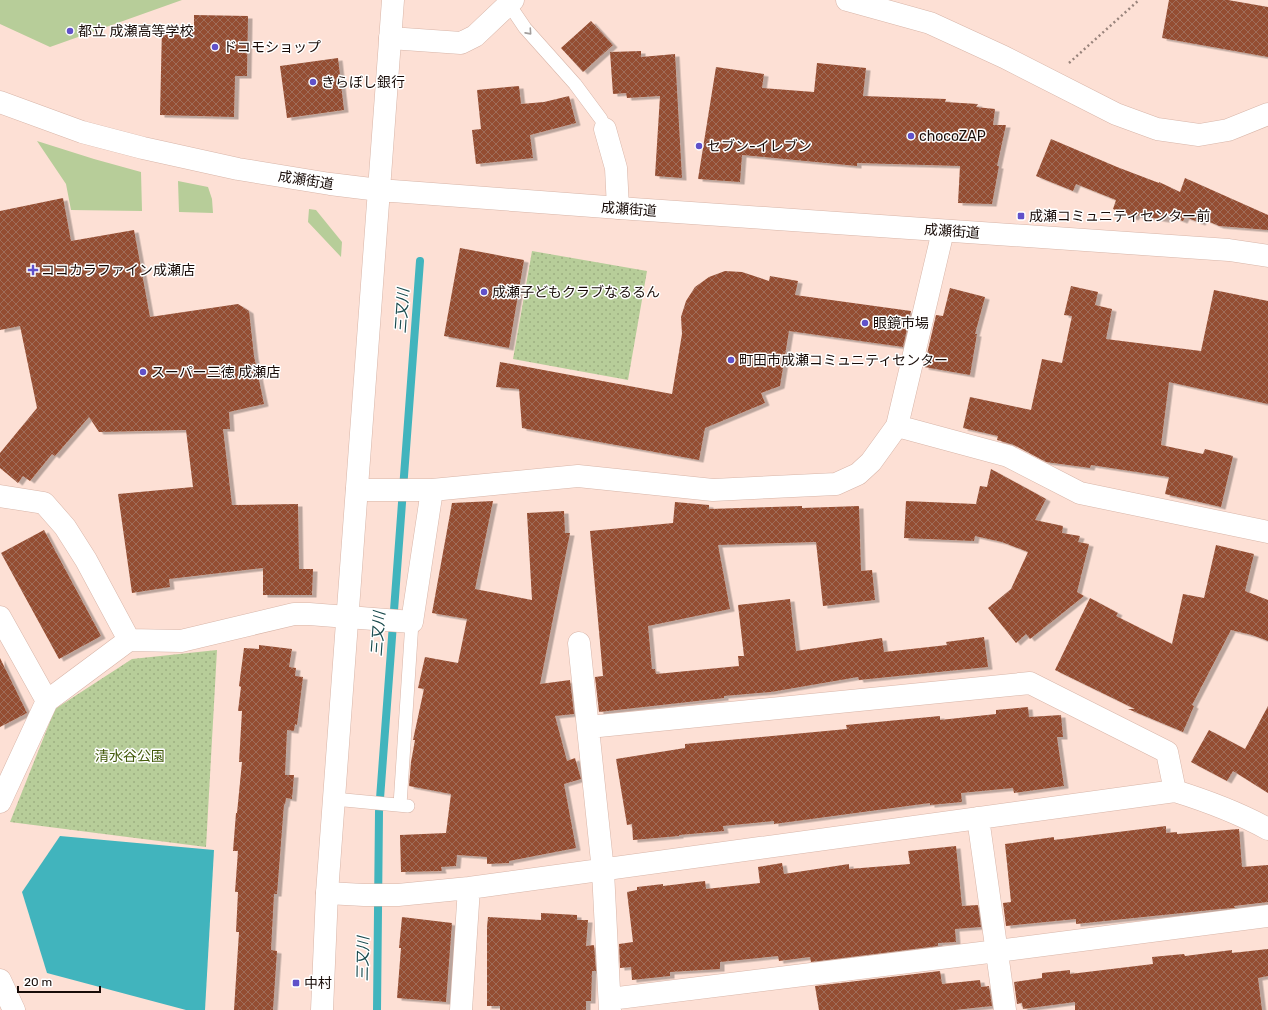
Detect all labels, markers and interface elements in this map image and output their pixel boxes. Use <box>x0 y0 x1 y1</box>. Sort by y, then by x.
place label: 都立 成瀬高等学校 <box>78 23 193 40</box>
marker: 都立 成瀬高等学校 <box>65 26 75 36</box>
one-way arrow <box>524 27 531 35</box>
place label: ドコモショップ <box>223 39 321 56</box>
marker: ドコモショップ <box>210 42 220 52</box>
place label: きらぼし銀行 <box>321 74 405 91</box>
marker: きらぼし銀行 <box>308 77 318 87</box>
place label: chocoZAP <box>919 128 986 145</box>
marker: chocoZAP <box>906 131 916 141</box>
place label: セブン-イレブン <box>707 138 812 155</box>
marker: セブン-イレブン <box>694 141 704 151</box>
street label: 成瀬街道 <box>277 168 335 193</box>
street label: 成瀬街道 <box>600 199 657 220</box>
place label: 成瀬コミュニティセンター前 <box>1029 208 1210 225</box>
marker: 成瀬コミュニティセンター前 <box>1016 211 1026 221</box>
street label: 成瀬街道 <box>923 221 980 242</box>
place label: ココカラファイン成瀬店 <box>41 262 195 279</box>
marker: ココカラファイン成瀬店 <box>28 265 38 275</box>
place label: 成瀬子どもクラブなるるん <box>492 284 660 301</box>
water label: 三又川 <box>391 286 413 334</box>
marker: 成瀬子どもクラブなるるん <box>479 287 489 297</box>
place label: 眼鏡市場 <box>873 315 929 332</box>
marker: 眼鏡市場 <box>860 318 870 328</box>
place label: 町田市成瀬コミュニティセンター <box>739 352 948 369</box>
marker: 町田市成瀬コミュニティセンター <box>726 355 736 365</box>
place label: スーパー三徳 成瀬店 <box>151 364 280 381</box>
marker: スーパー三徳 成瀬店 <box>138 367 148 377</box>
water label: 三又川 <box>367 609 389 657</box>
park label: 清水谷公園 <box>95 748 165 765</box>
water label: 三又川 <box>354 934 372 982</box>
scale bar <box>18 968 100 994</box>
text: 20 m <box>24 975 52 989</box>
place label: 中村 <box>304 975 332 992</box>
marker: 中村 <box>291 978 301 988</box>

